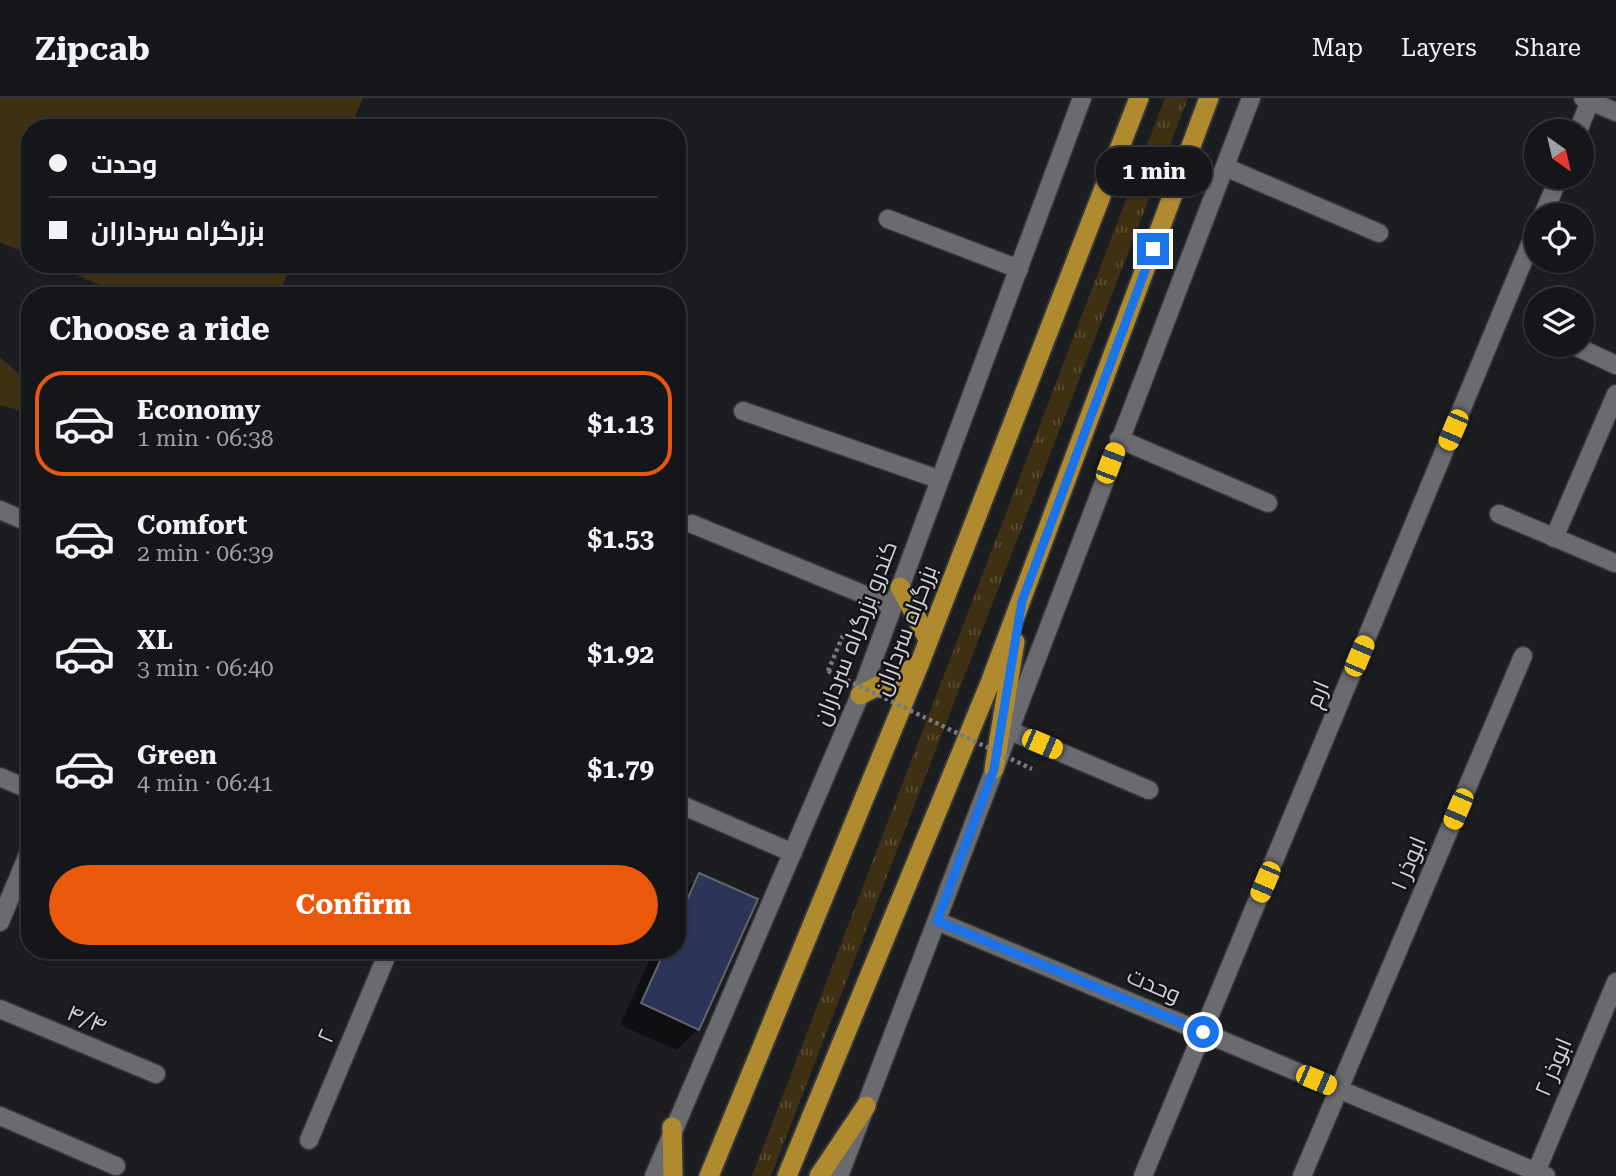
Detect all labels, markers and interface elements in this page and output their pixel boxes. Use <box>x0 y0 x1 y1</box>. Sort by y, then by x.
text: Zipcab <box>35 29 150 68</box>
text: Map <box>1312 34 1363 62</box>
text: Layers <box>1401 34 1477 62</box>
text: Share <box>1515 34 1581 62</box>
north arrow <box>1524 119 1594 189</box>
map controls <box>1524 119 1594 357</box>
callout: 1 min <box>1095 148 1211 197</box>
text: وحدت <box>91 149 157 179</box>
text: 1 min <box>1122 158 1186 185</box>
button: locate <box>1524 203 1594 273</box>
text: بزرگراه سرداران <box>91 216 265 246</box>
route end <box>1137 233 1169 265</box>
button: layers <box>1524 287 1594 357</box>
text: Choose a ride <box>49 310 270 348</box>
icon: car <box>53 392 116 455</box>
text: Economy <box>137 395 260 425</box>
car <box>1436 407 1471 453</box>
text: $1.13 <box>588 409 654 439</box>
text: 1 min · 06:38 <box>137 425 274 452</box>
car <box>1093 440 1128 486</box>
icon: car <box>53 507 116 570</box>
text: Comfort <box>137 510 247 540</box>
text: $1.53 <box>588 524 654 554</box>
street label: کندرو بزرگراه سرداران <box>808 537 903 729</box>
text: 2 min · 06:39 <box>137 540 274 567</box>
street label: بزرگراه سرداران <box>868 561 943 699</box>
icon: car <box>53 622 116 685</box>
text: XL <box>137 625 173 655</box>
car <box>1342 633 1377 679</box>
text: $1.92 <box>588 639 654 669</box>
text: 3 min · 06:40 <box>137 655 274 682</box>
street label: ارم <box>1300 677 1337 713</box>
car <box>1019 726 1066 762</box>
icon: car <box>53 737 116 800</box>
text: Green <box>137 740 217 770</box>
text: $1.79 <box>588 754 654 784</box>
text: 4 min · 06:41 <box>137 770 274 797</box>
car <box>1441 786 1476 832</box>
street label: ابوذر ۱ <box>1385 832 1432 894</box>
car <box>1248 859 1283 905</box>
button: Confirm <box>49 865 658 945</box>
street label: وحدت <box>1123 962 1185 1009</box>
street label: ۴/۴ <box>63 999 111 1040</box>
route start <box>1187 1016 1219 1048</box>
street label: ۲ <box>312 1025 341 1047</box>
street label: ابوذر ۲ <box>1529 1034 1578 1100</box>
car <box>1293 1062 1340 1098</box>

